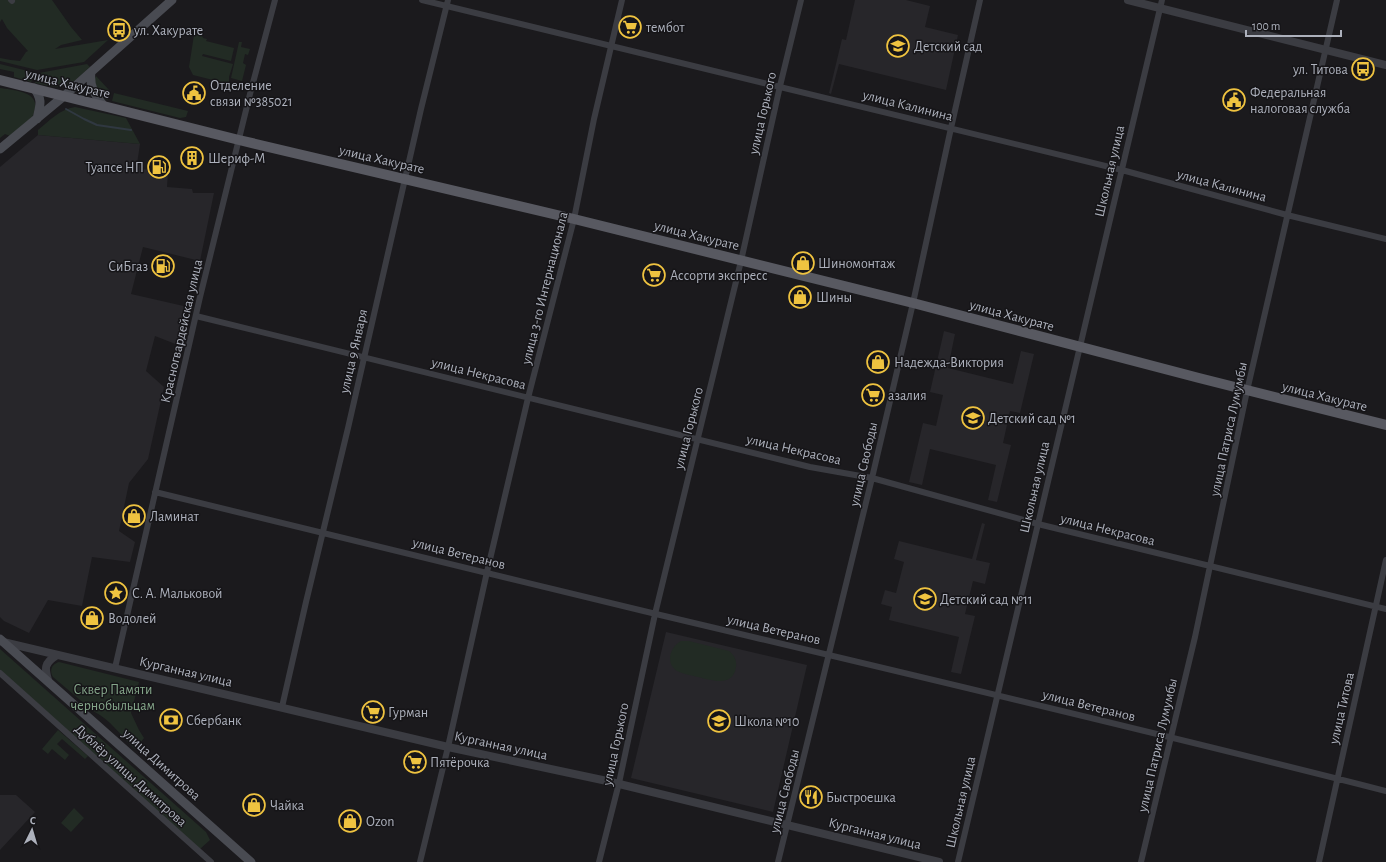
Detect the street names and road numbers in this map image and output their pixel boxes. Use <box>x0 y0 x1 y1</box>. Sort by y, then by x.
street label: улица Хакурате <box>23 66 112 101</box>
street label: улица Горького <box>746 70 779 157</box>
street label: улица Калинина <box>860 88 955 124</box>
street label: Школьная улица <box>1093 123 1127 219</box>
street label: улица Хакурате <box>337 143 426 177</box>
street label: улица Калинина <box>1174 167 1269 205</box>
street label: улица 3-го Интернационала <box>519 210 571 367</box>
street label: улица Хакурате <box>652 218 741 253</box>
street label: Красногвардейская улица <box>159 258 205 404</box>
street label: улица Хакурате <box>967 298 1056 334</box>
street label: улица 9 Января <box>337 308 370 396</box>
street label: улица Некрасова <box>429 355 528 393</box>
street label: улица Патриса Лумумбы <box>1208 361 1250 499</box>
street label: улица Хакурате <box>1280 379 1369 414</box>
street label: улица Горького <box>672 386 706 472</box>
street label: улица Свободы <box>847 421 880 509</box>
street label: улица Некрасова <box>744 432 843 468</box>
street label: Школьная улица <box>1018 439 1052 535</box>
street label: улица Некрасова <box>1058 511 1157 549</box>
street label: улица Ветеранов <box>410 535 507 572</box>
street label: улица Ветеранов <box>725 612 822 647</box>
street label: Курганная улица <box>138 654 234 690</box>
street label: улица Титова <box>1327 670 1357 746</box>
street label: улица Патриса Лумумбы <box>1136 677 1180 814</box>
street label: улица Ветеранов <box>1040 687 1137 724</box>
street label: улица Горького <box>600 701 632 788</box>
street label: Дублёр улицы Димитрова <box>72 722 189 830</box>
street label: улица Димитрова <box>119 726 203 804</box>
street label: Курганная улица <box>453 729 549 763</box>
street label: улица Свободы <box>768 748 802 835</box>
street label: Школьная улица <box>944 754 978 850</box>
street label: Курганная улица <box>827 816 923 852</box>

